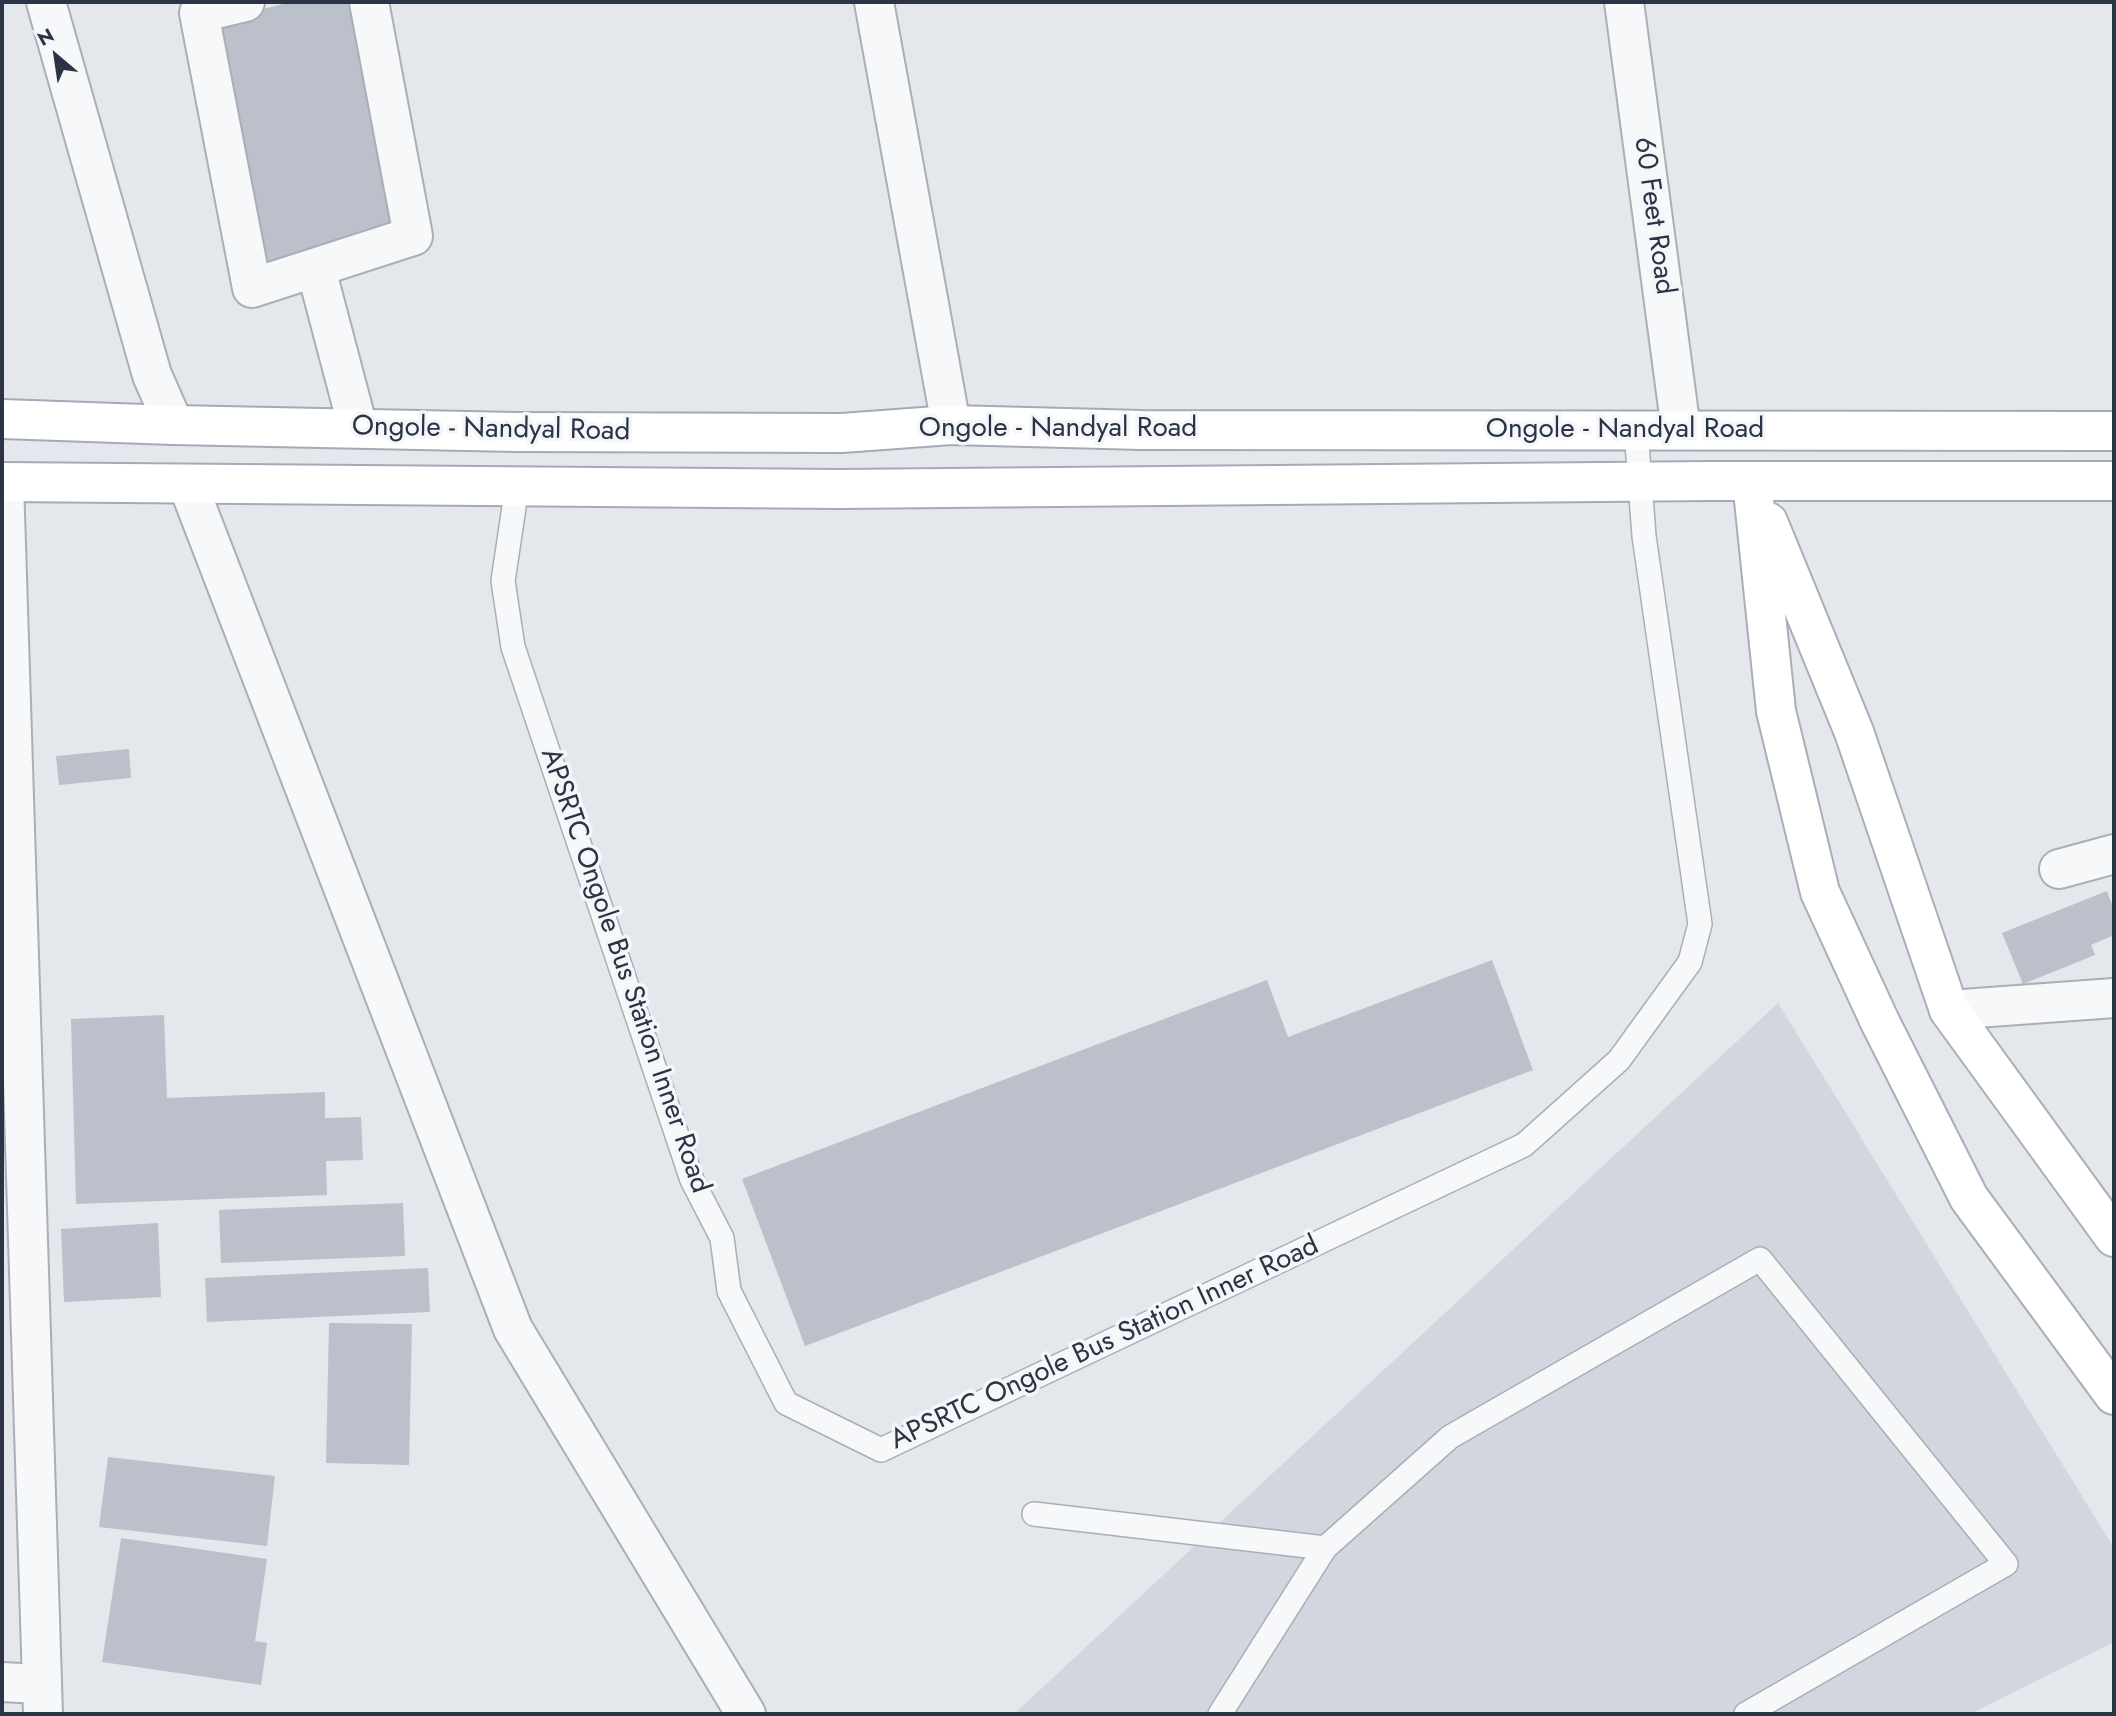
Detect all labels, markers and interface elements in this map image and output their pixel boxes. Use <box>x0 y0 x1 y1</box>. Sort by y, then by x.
north arrow <box>21 21 91 91</box>
text: N <box>32 22 59 53</box>
street label: 60 Feet Road <box>1625 135 1681 297</box>
street label: Ongole - Nandyal Road <box>351 411 631 449</box>
street label: Ongole - Nandyal Road <box>919 412 1197 446</box>
street label: Ongole - Nandyal Road <box>1486 413 1764 447</box>
street label: APSRTC Ongole Bus Station Inner Road <box>532 744 716 1198</box>
street label: APSRTC Ongole Bus Station Inner Road <box>886 1230 1324 1458</box>

